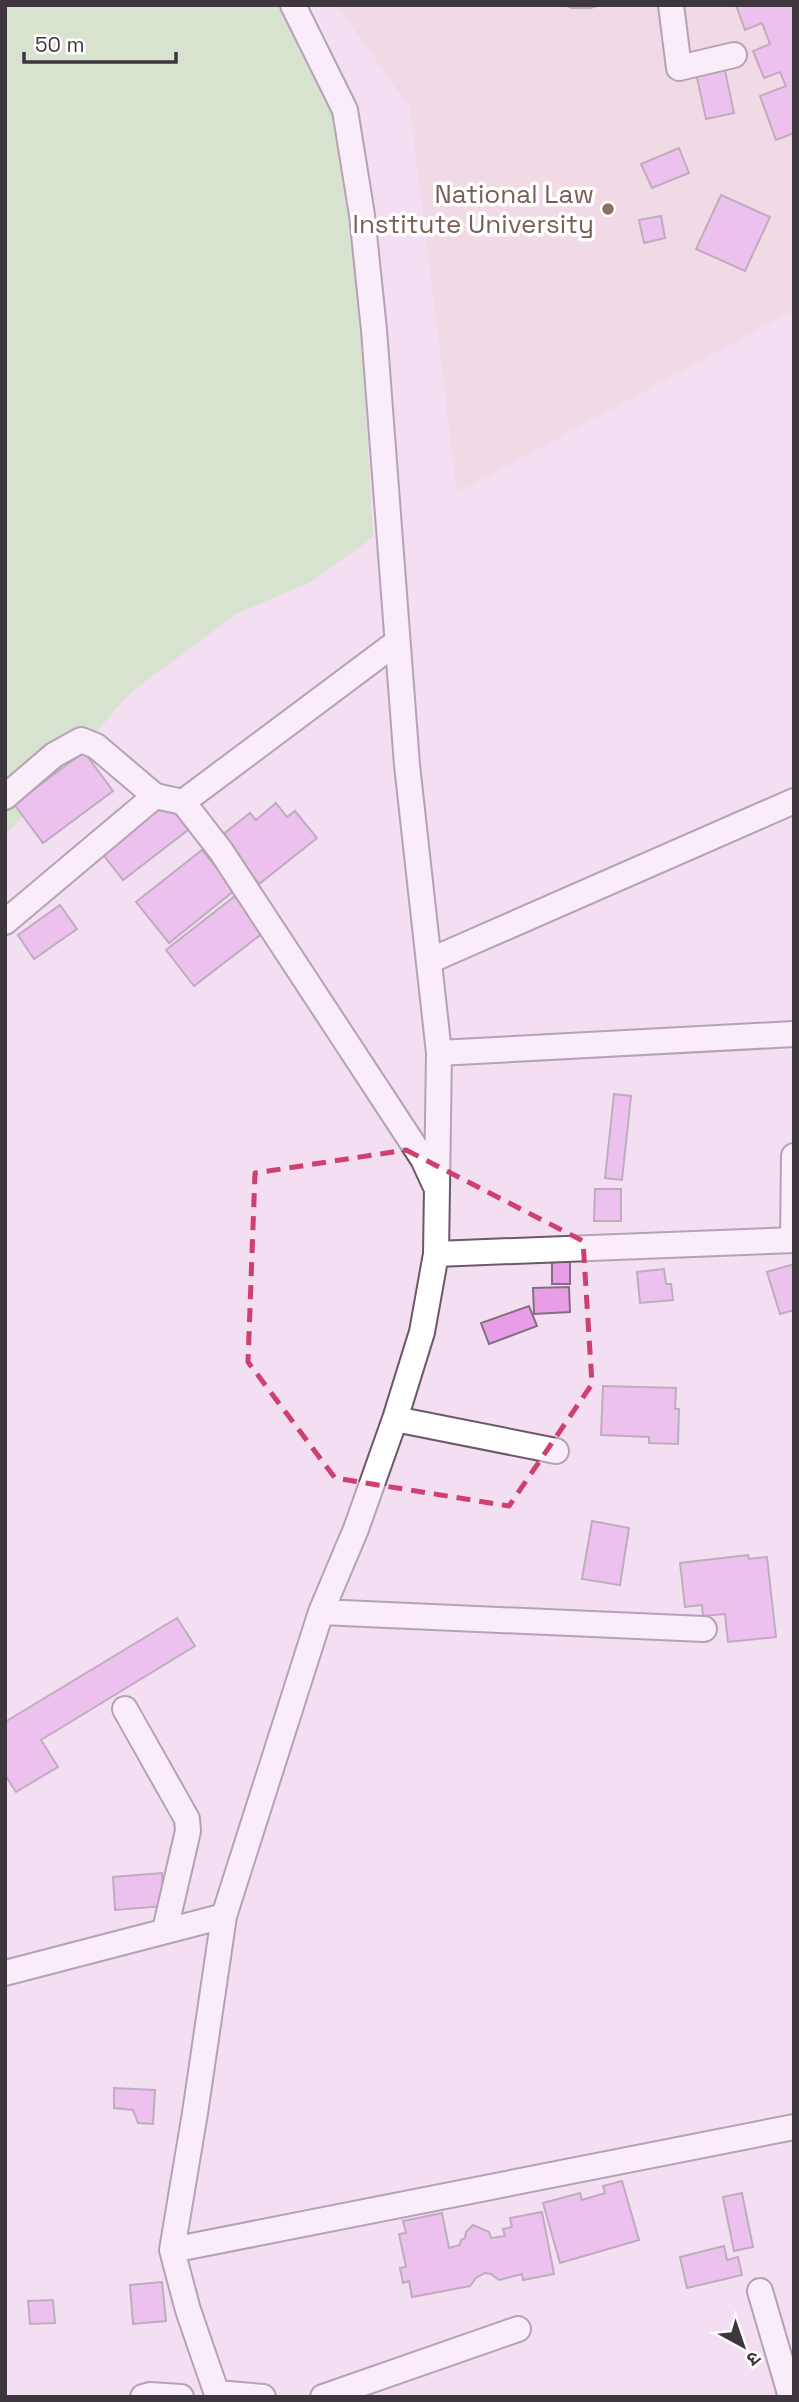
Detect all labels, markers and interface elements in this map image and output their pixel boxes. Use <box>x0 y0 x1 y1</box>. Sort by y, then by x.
scale bar <box>24 21 177 65</box>
text: 50 m <box>35 31 85 58</box>
place label: National Law Institute University <box>353 177 594 241</box>
marker: National Law Institute University <box>600 201 616 217</box>
north arrow <box>708 2311 778 2381</box>
text: उ <box>741 2345 766 2372</box>

